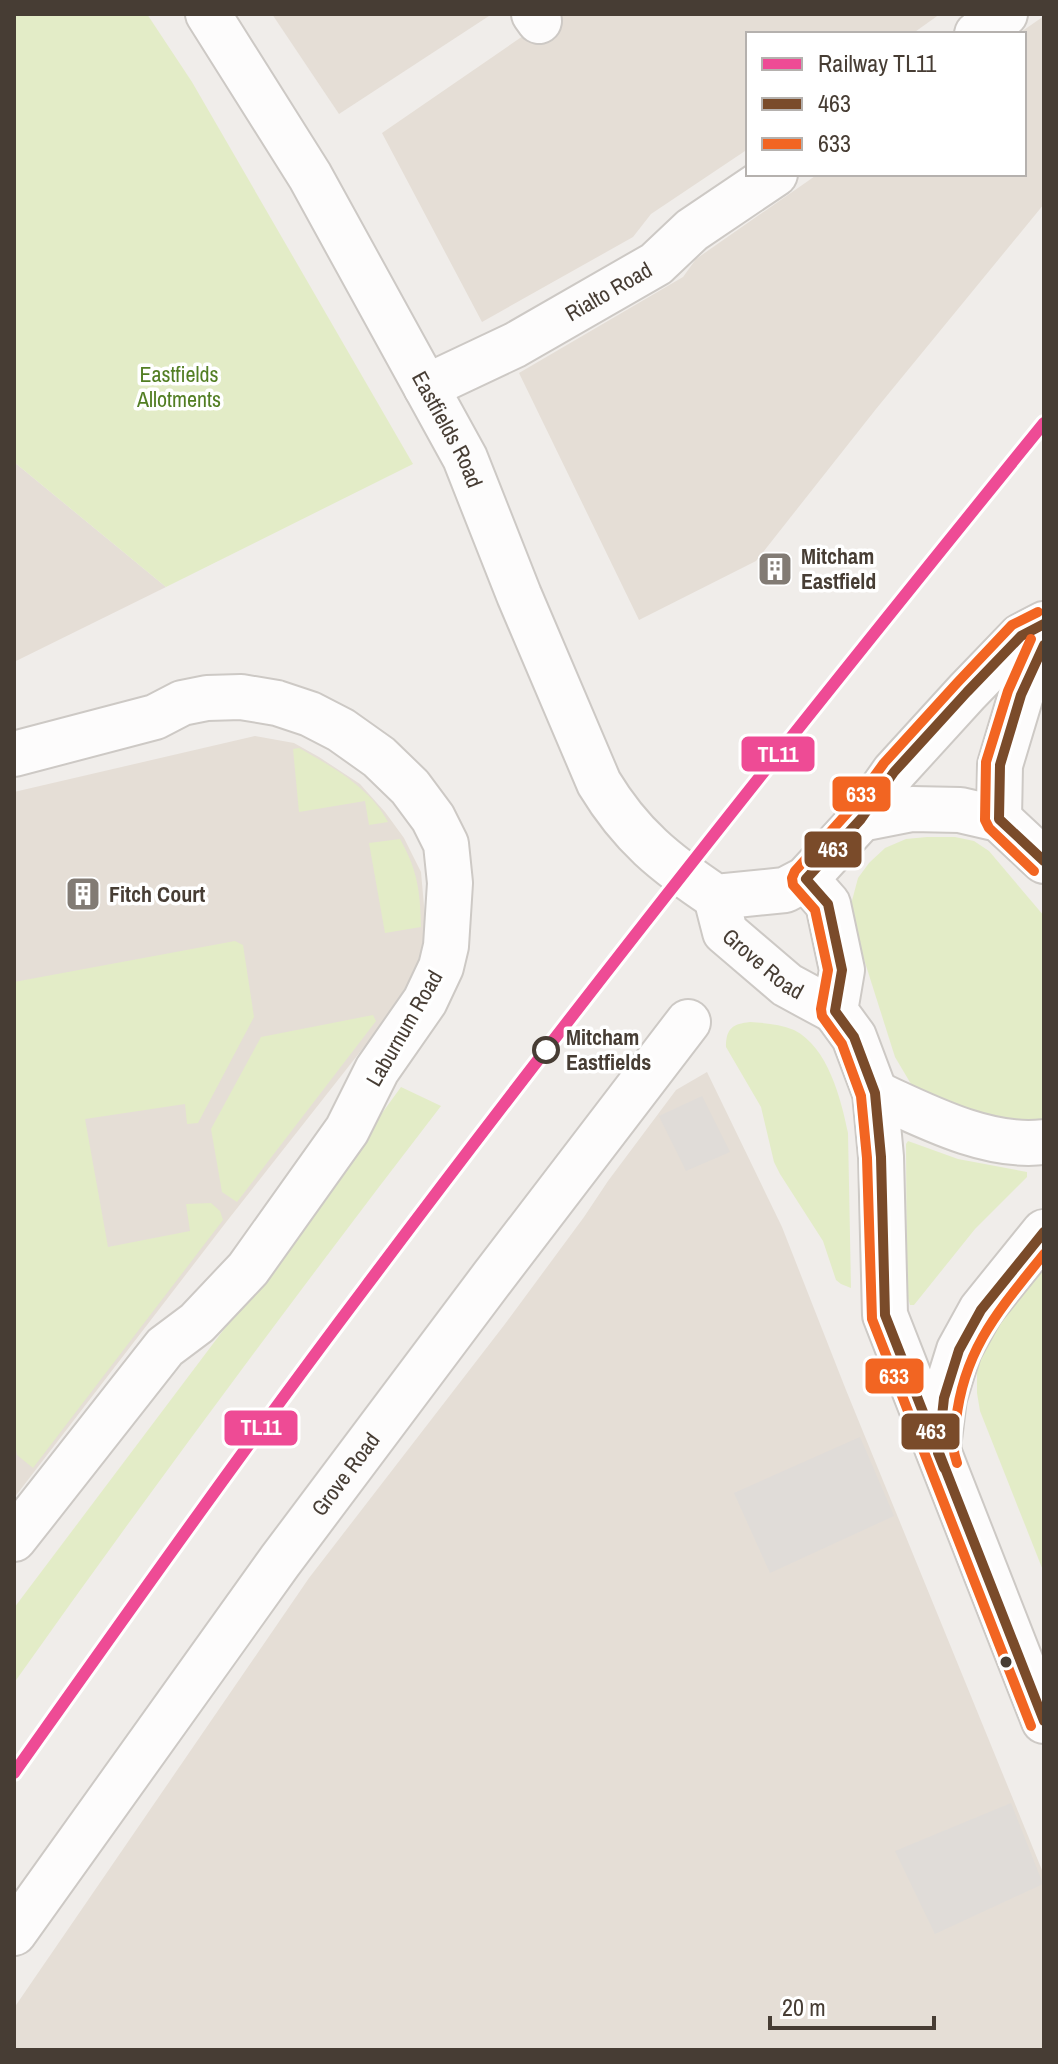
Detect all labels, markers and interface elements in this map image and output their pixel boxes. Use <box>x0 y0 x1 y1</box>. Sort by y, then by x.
legend <box>746 32 1026 176</box>
text: Railway TL11 <box>818 47 937 79</box>
text: 463 <box>818 87 851 119</box>
text: 633 <box>818 127 851 159</box>
street label: Rialto Road <box>559 255 657 328</box>
park label: Eastfields Allotments <box>136 359 221 414</box>
street label: Eastfields Road <box>405 366 490 492</box>
place label: Mitcham Eastfield <box>801 541 876 596</box>
building icon: Mitcham Eastfield <box>756 550 794 588</box>
line badge: TL11 <box>740 735 816 773</box>
text: TL11 <box>757 739 800 769</box>
line badge: 633 <box>831 775 892 813</box>
text: 633 <box>846 779 876 809</box>
line badge: 463 <box>803 830 863 869</box>
text: 463 <box>818 834 848 864</box>
building icon: Fitch Court <box>64 875 102 913</box>
place label: Fitch Court <box>109 879 205 909</box>
street label: Grove Road <box>716 921 809 1006</box>
street label: Laburnum Road <box>359 964 449 1092</box>
place label: Mitcham Eastfields <box>566 1022 651 1077</box>
marker: Mitcham Eastfields <box>533 1037 559 1063</box>
line badge: 633 <box>864 1357 925 1395</box>
text: 633 <box>879 1361 909 1391</box>
line badge: TL11 <box>223 1409 299 1447</box>
text: TL11 <box>240 1412 283 1442</box>
line badge: 463 <box>900 1412 961 1451</box>
text: 463 <box>916 1416 946 1446</box>
street label: Grove Road <box>304 1426 386 1522</box>
unlabelled marker <box>998 1654 1014 1670</box>
scale bar <box>770 1980 934 2030</box>
text: 20 m <box>782 1991 826 2023</box>

